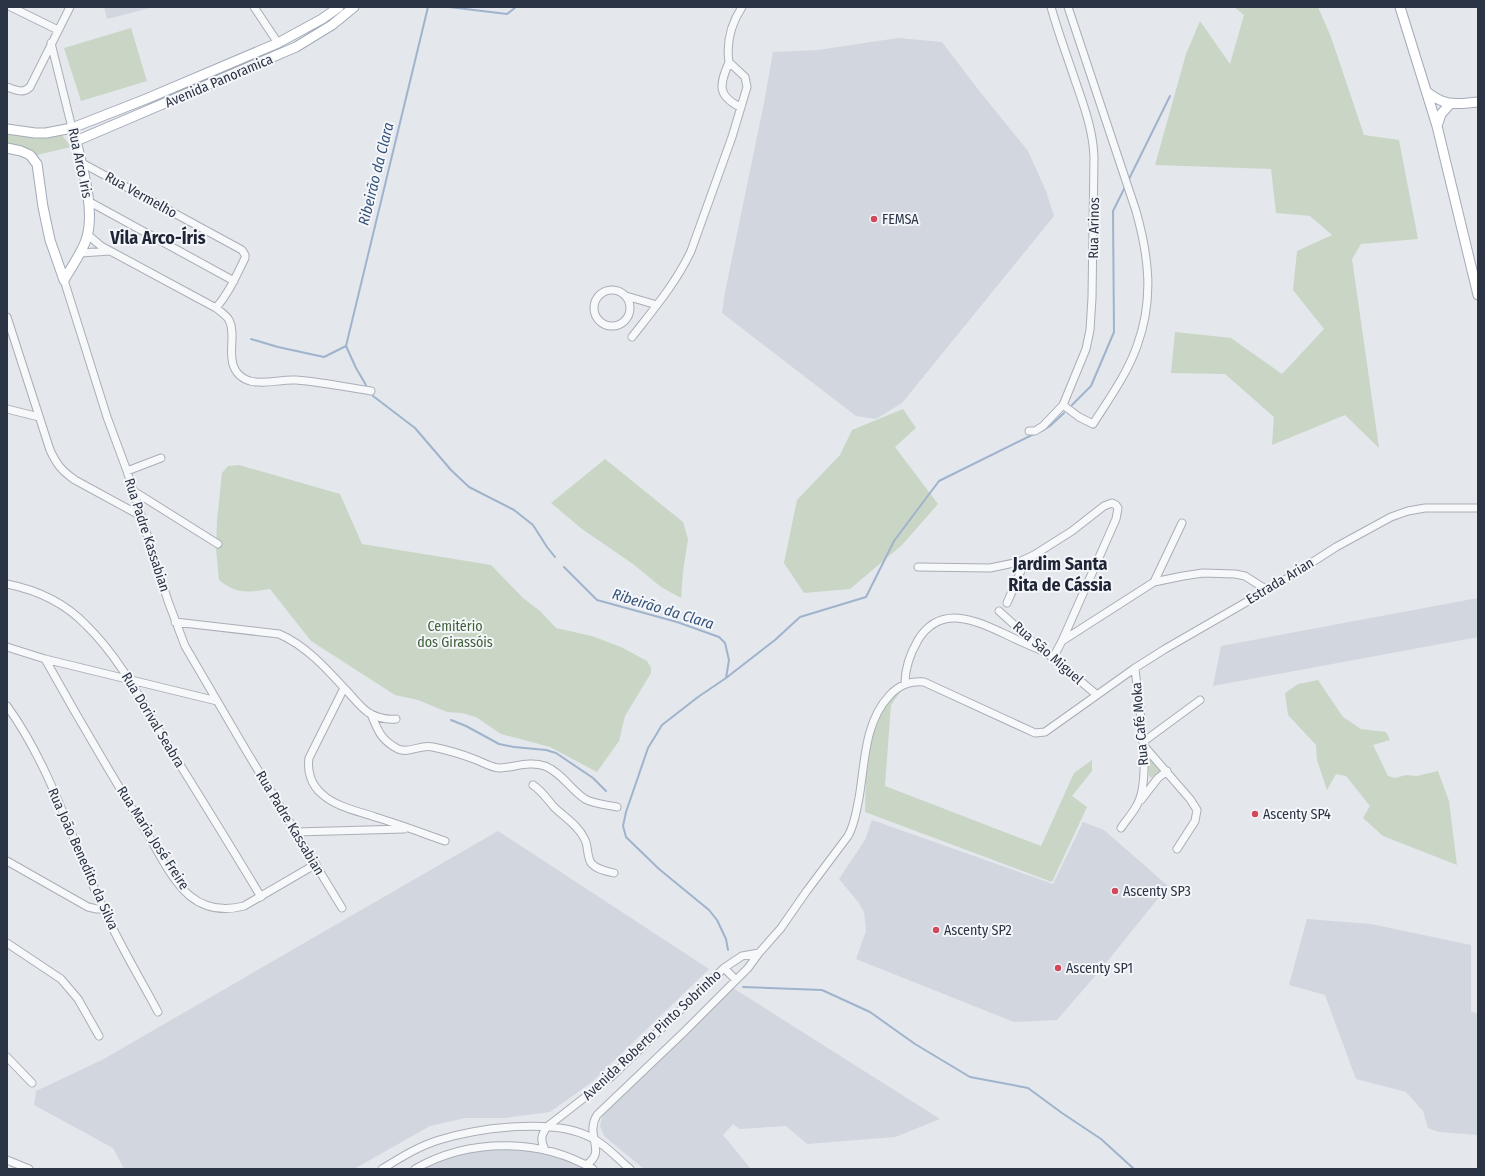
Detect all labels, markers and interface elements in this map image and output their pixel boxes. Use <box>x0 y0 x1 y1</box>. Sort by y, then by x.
street label: Avenida Panoramica <box>163 51 276 111</box>
water label: Ribeirão da Clara <box>355 120 398 227</box>
street label: Rua Arco Iris <box>64 126 96 200</box>
street label: Rua Vermelho <box>102 168 180 222</box>
street label: Rua Arinos <box>1085 197 1103 259</box>
place label: FEMSA <box>882 211 919 228</box>
marker: FEMSA <box>869 214 879 224</box>
district label: Vila Arco-Íris <box>109 226 206 249</box>
street label: Rua Padre Kassabian <box>121 476 173 594</box>
district label: Jardim Santa Rita de Cássia <box>1008 553 1112 596</box>
street label: Estrada Arian <box>1243 554 1317 608</box>
water label: Ribeirão da Clara <box>610 585 716 633</box>
park label: Cemitério dos Girassóis <box>417 618 493 651</box>
street label: Rua São Miguel <box>1009 618 1087 688</box>
street label: Rua Dorival Seabra <box>118 669 188 771</box>
street label: Rua Café Moka <box>1128 681 1152 766</box>
street label: Rua Padre Kassabian <box>252 768 328 878</box>
street label: Rua Maria José Freire <box>113 783 193 893</box>
street label: Rua João Benedito da Silva <box>44 786 122 933</box>
place label: Ascenty SP4 <box>1263 806 1331 823</box>
marker: Ascenty SP4 <box>1250 809 1260 819</box>
place label: Ascenty SP3 <box>1123 883 1191 900</box>
marker: Ascenty SP3 <box>1110 886 1120 896</box>
place label: Ascenty SP2 <box>944 922 1012 939</box>
marker: Ascenty SP2 <box>931 925 941 935</box>
place label: Ascenty SP1 <box>1066 960 1133 977</box>
marker: Ascenty SP1 <box>1053 963 1063 973</box>
street label: Avenida Roberto Pinto Sobrinho <box>579 966 725 1104</box>

